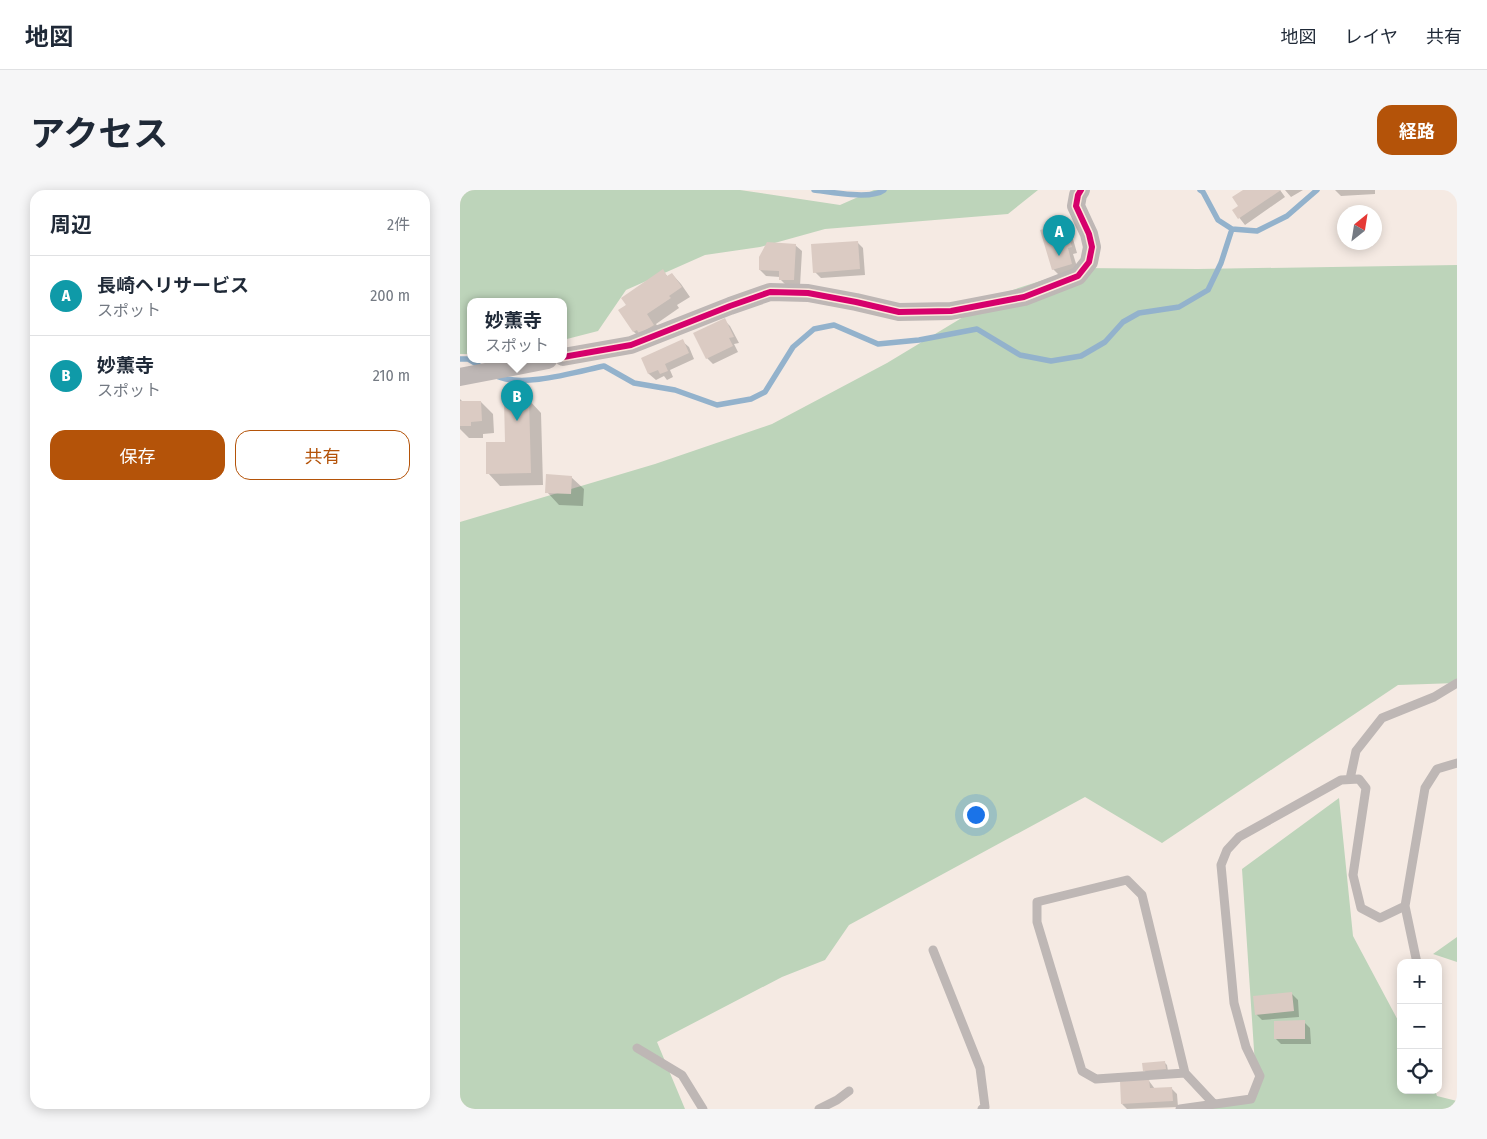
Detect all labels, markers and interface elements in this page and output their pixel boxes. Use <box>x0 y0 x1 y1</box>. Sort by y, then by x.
text: 地図 <box>25 23 73 51</box>
text: 地図 <box>1281 26 1317 48</box>
text: レイヤ <box>1345 26 1398 48</box>
text: 共有 <box>1426 26 1462 48</box>
button: 経路 <box>1377 105 1457 155</box>
text: アクセス <box>30 113 168 155</box>
north arrow <box>1337 205 1382 250</box>
text: 周辺 <box>50 212 92 238</box>
text: 2件 <box>387 215 410 234</box>
pin: A <box>1043 215 1075 256</box>
text: 長崎ヘリサービス <box>97 274 249 297</box>
text: A <box>62 286 70 305</box>
text: 200 m <box>370 286 410 305</box>
popup <box>467 298 567 363</box>
text: スポット <box>97 301 161 320</box>
text: 妙薫寺 <box>485 309 542 332</box>
text: スポット <box>485 336 549 355</box>
text: 妙薫寺 <box>97 354 154 377</box>
text: B <box>62 366 70 385</box>
text: 210 m <box>373 366 410 385</box>
pin: B <box>501 380 533 421</box>
text: スポット <box>97 381 161 400</box>
button: 保存 <box>50 430 225 480</box>
button: 共有 <box>235 430 410 480</box>
your location <box>963 802 989 828</box>
map controls <box>1397 959 1442 1094</box>
button: + <box>1397 959 1442 1004</box>
button: − <box>1397 1004 1442 1049</box>
button: locate <box>1397 1049 1442 1094</box>

